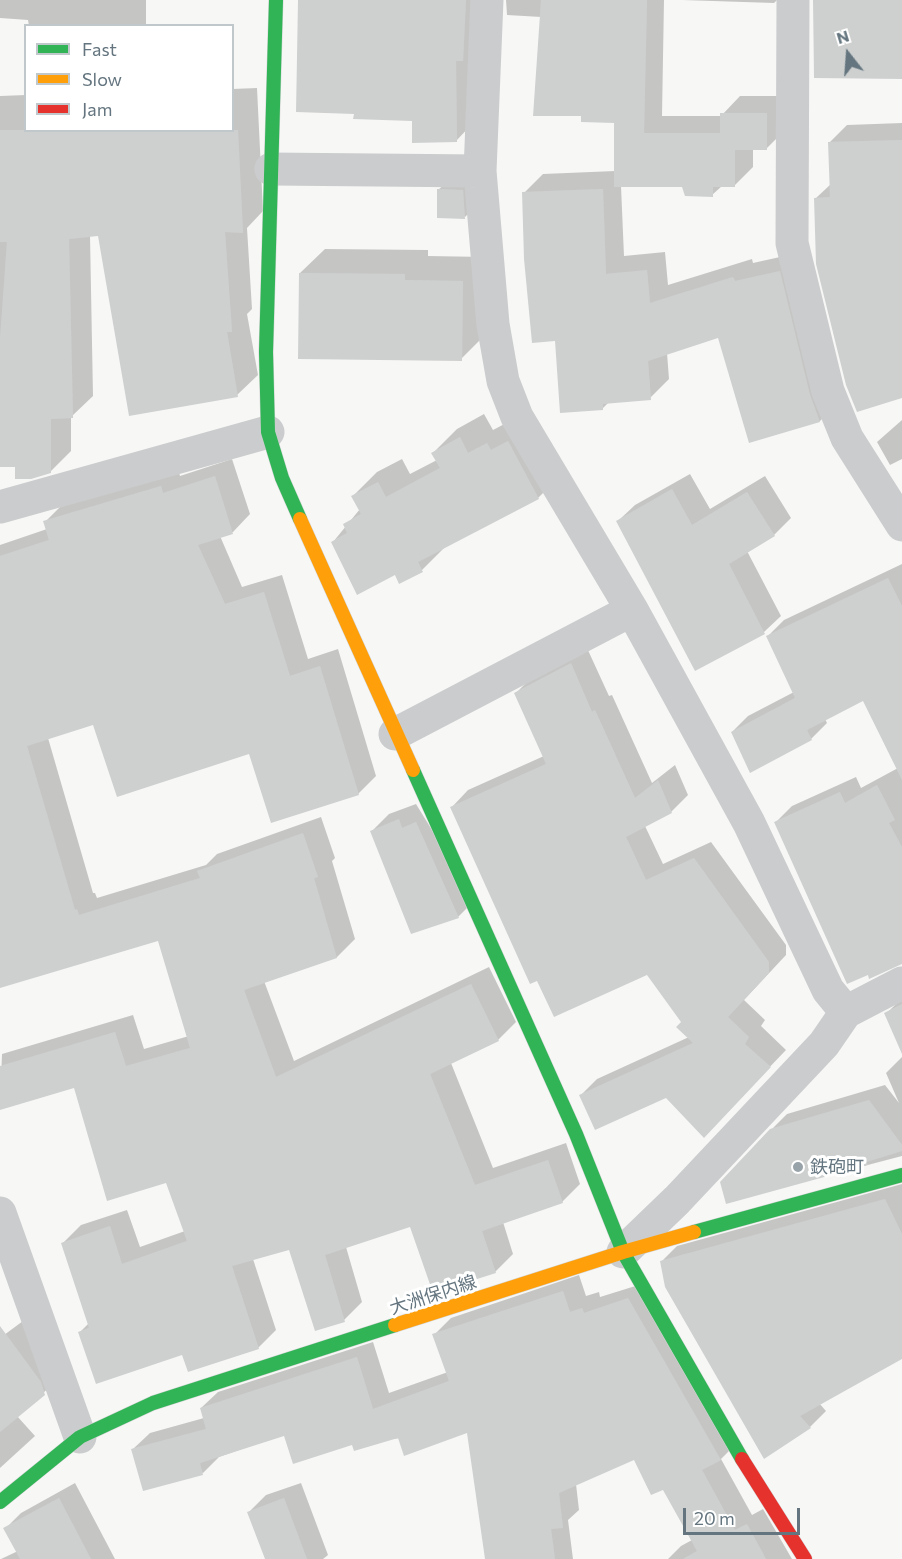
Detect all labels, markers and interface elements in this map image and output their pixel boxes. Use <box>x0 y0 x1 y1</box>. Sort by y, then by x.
legend <box>24 24 234 132</box>
north arrow <box>818 24 878 84</box>
text: N <box>834 25 851 47</box>
text: Fast <box>82 38 117 60</box>
text: Slow <box>82 68 122 90</box>
text: Jam <box>82 98 112 120</box>
place label: 鉄砲町 <box>810 1156 864 1178</box>
marker: 鉄砲町 <box>791 1160 805 1174</box>
street label: 大洲保内線 <box>387 1271 479 1319</box>
scale bar <box>686 1496 803 1534</box>
text: 20 m <box>694 1507 735 1529</box>

